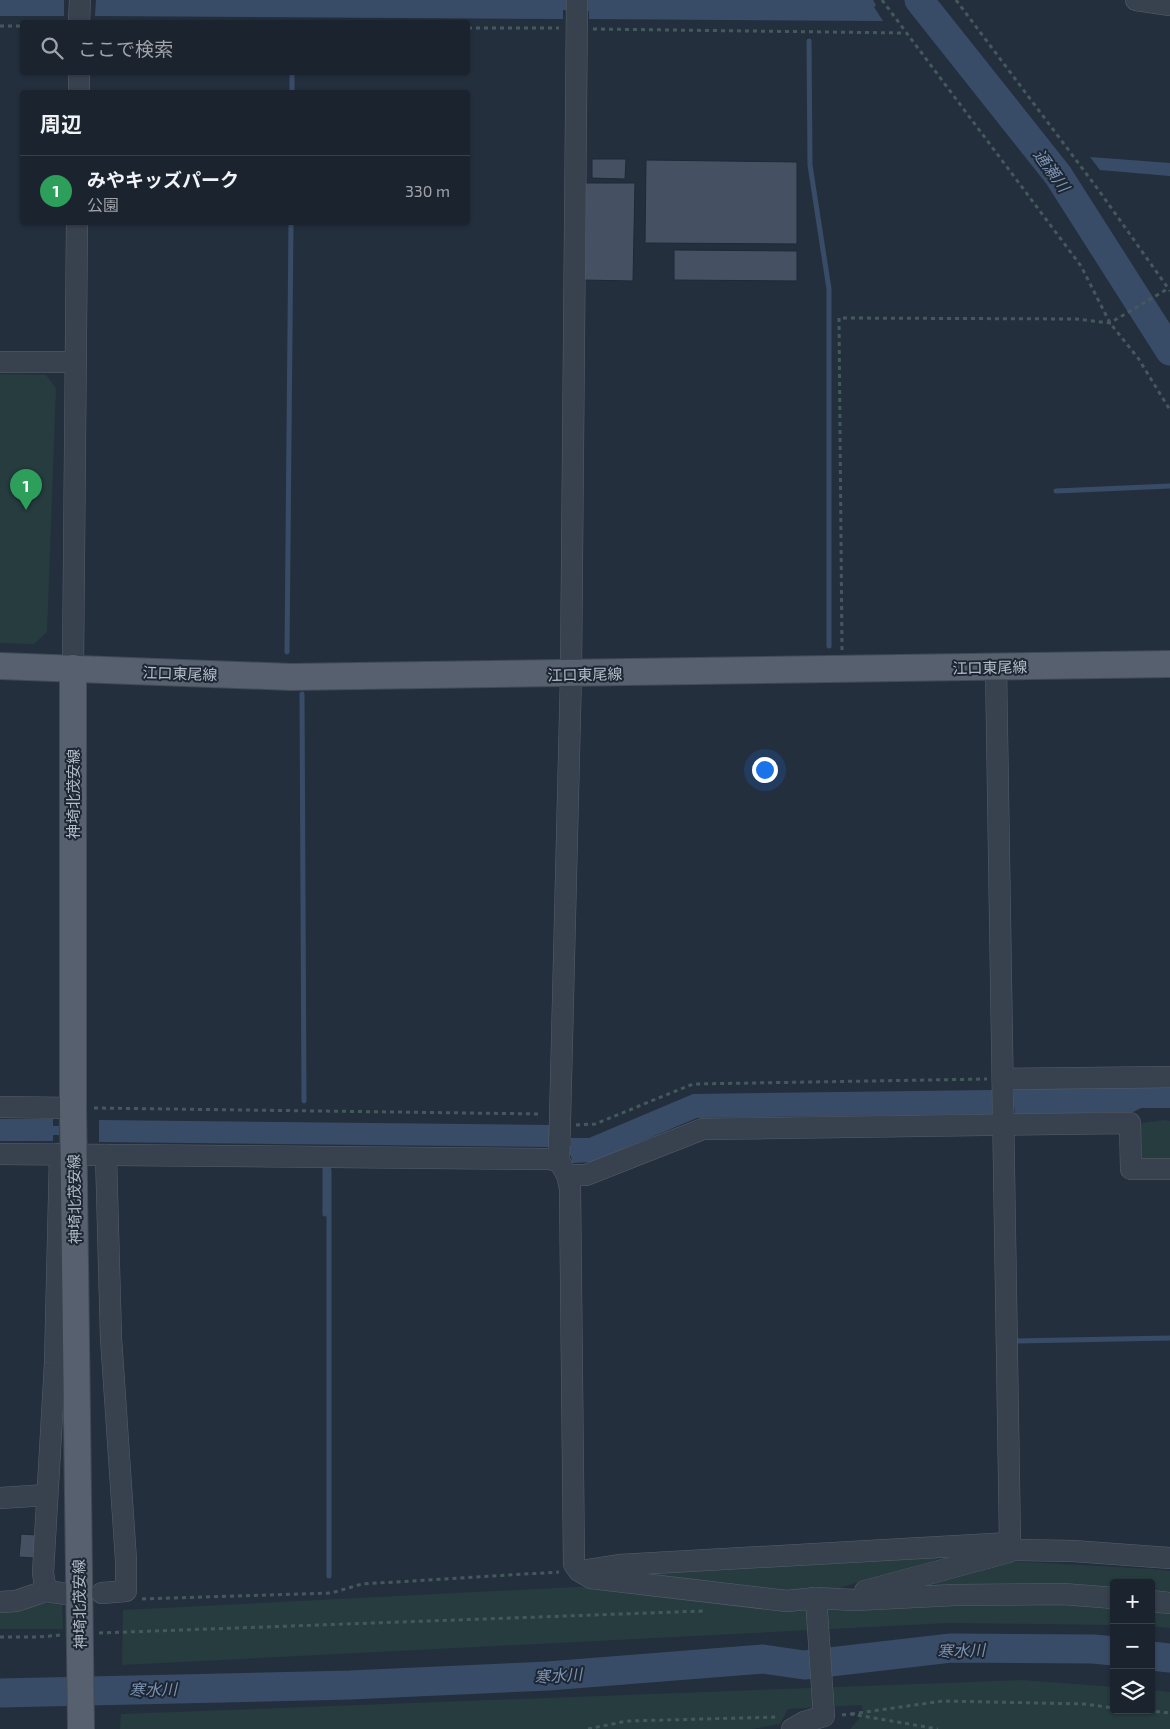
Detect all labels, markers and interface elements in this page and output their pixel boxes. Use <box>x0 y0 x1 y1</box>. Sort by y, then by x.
search box <box>20 20 470 75</box>
icon: search <box>38 34 66 62</box>
text: ここで検索 <box>78 37 173 60</box>
text: 周辺 <box>40 111 82 136</box>
water label: 通瀬川 <box>1030 145 1075 197</box>
text: みやキッズパーク <box>87 168 239 191</box>
text: 1 <box>53 181 59 200</box>
text: 330 m <box>405 181 450 200</box>
text: 公園 <box>87 195 119 214</box>
pin: 1 <box>10 469 42 510</box>
street label: 江口東尾線 <box>952 657 1028 677</box>
street label: 江口東尾線 <box>142 663 218 683</box>
street label: 江口東尾線 <box>547 664 623 684</box>
street label: 神埼北茂安線 <box>64 749 82 839</box>
your location <box>752 757 778 783</box>
street label: 神埼北茂安線 <box>64 1154 84 1244</box>
street label: 神埼北茂安線 <box>69 1559 89 1649</box>
map controls <box>1110 1579 1155 1714</box>
button: + <box>1110 1579 1155 1624</box>
button: − <box>1110 1624 1155 1669</box>
water label: 寒水川 <box>937 1640 987 1660</box>
water label: 寒水川 <box>533 1664 585 1686</box>
button: layers <box>1110 1669 1155 1714</box>
water label: 寒水川 <box>129 1679 179 1699</box>

